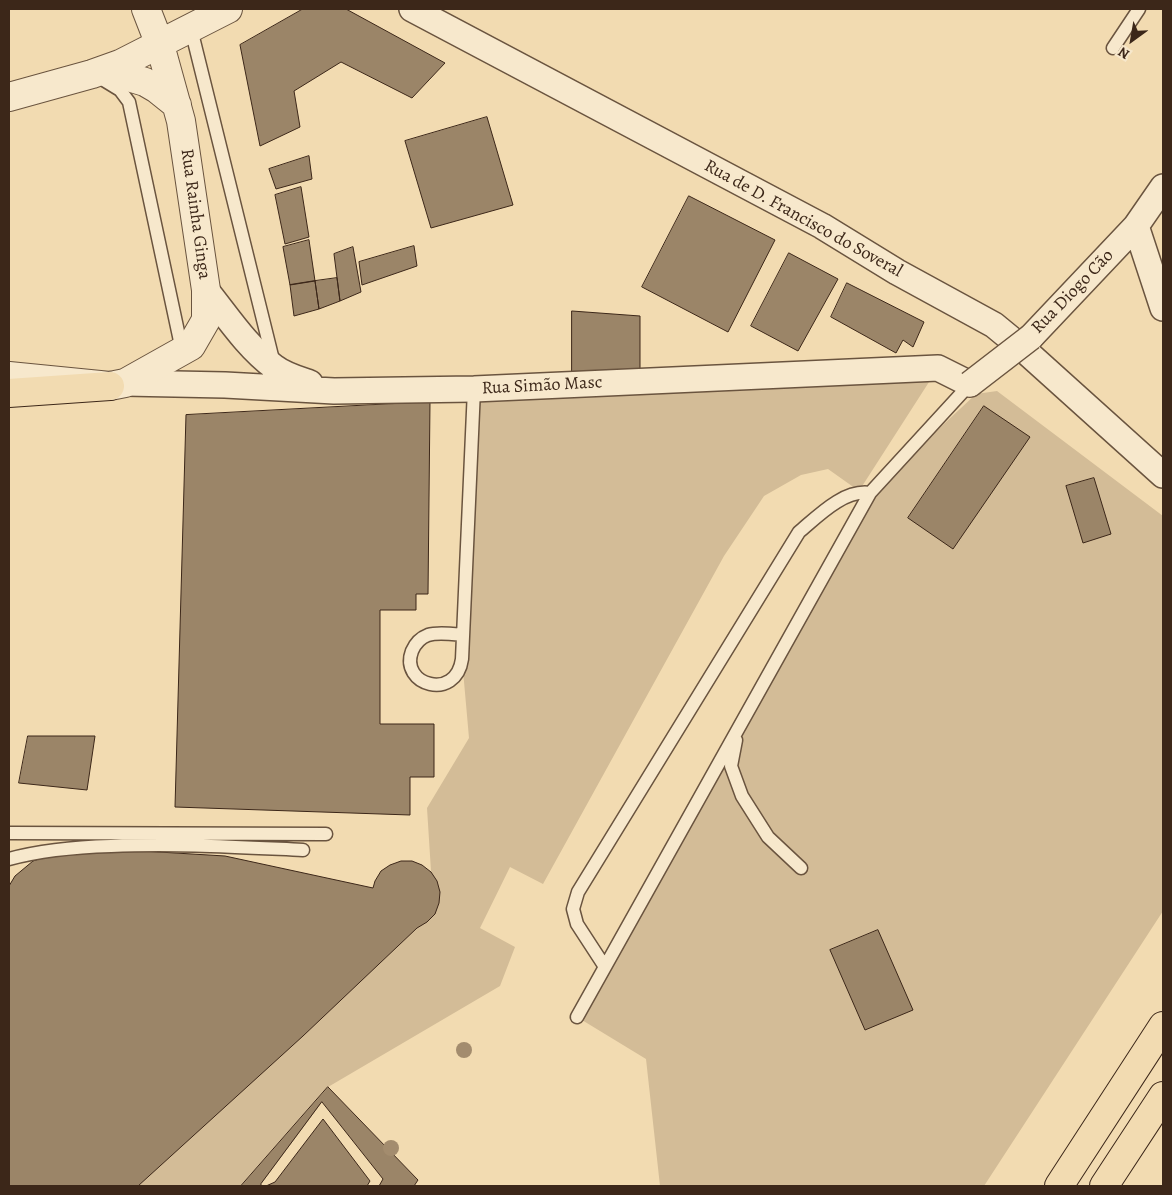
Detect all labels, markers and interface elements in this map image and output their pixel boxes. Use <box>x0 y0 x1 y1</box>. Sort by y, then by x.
north arrow <box>1107 15 1157 65</box>
text: N <box>1114 42 1133 64</box>
street label: Rua Rainha Ginga <box>175 147 215 281</box>
street label: Rua de D. Francisco do Soveral <box>700 155 906 283</box>
street label: Rua Diogo Cão <box>1027 245 1119 339</box>
street label: Rua Simão Masc <box>481 372 603 400</box>

